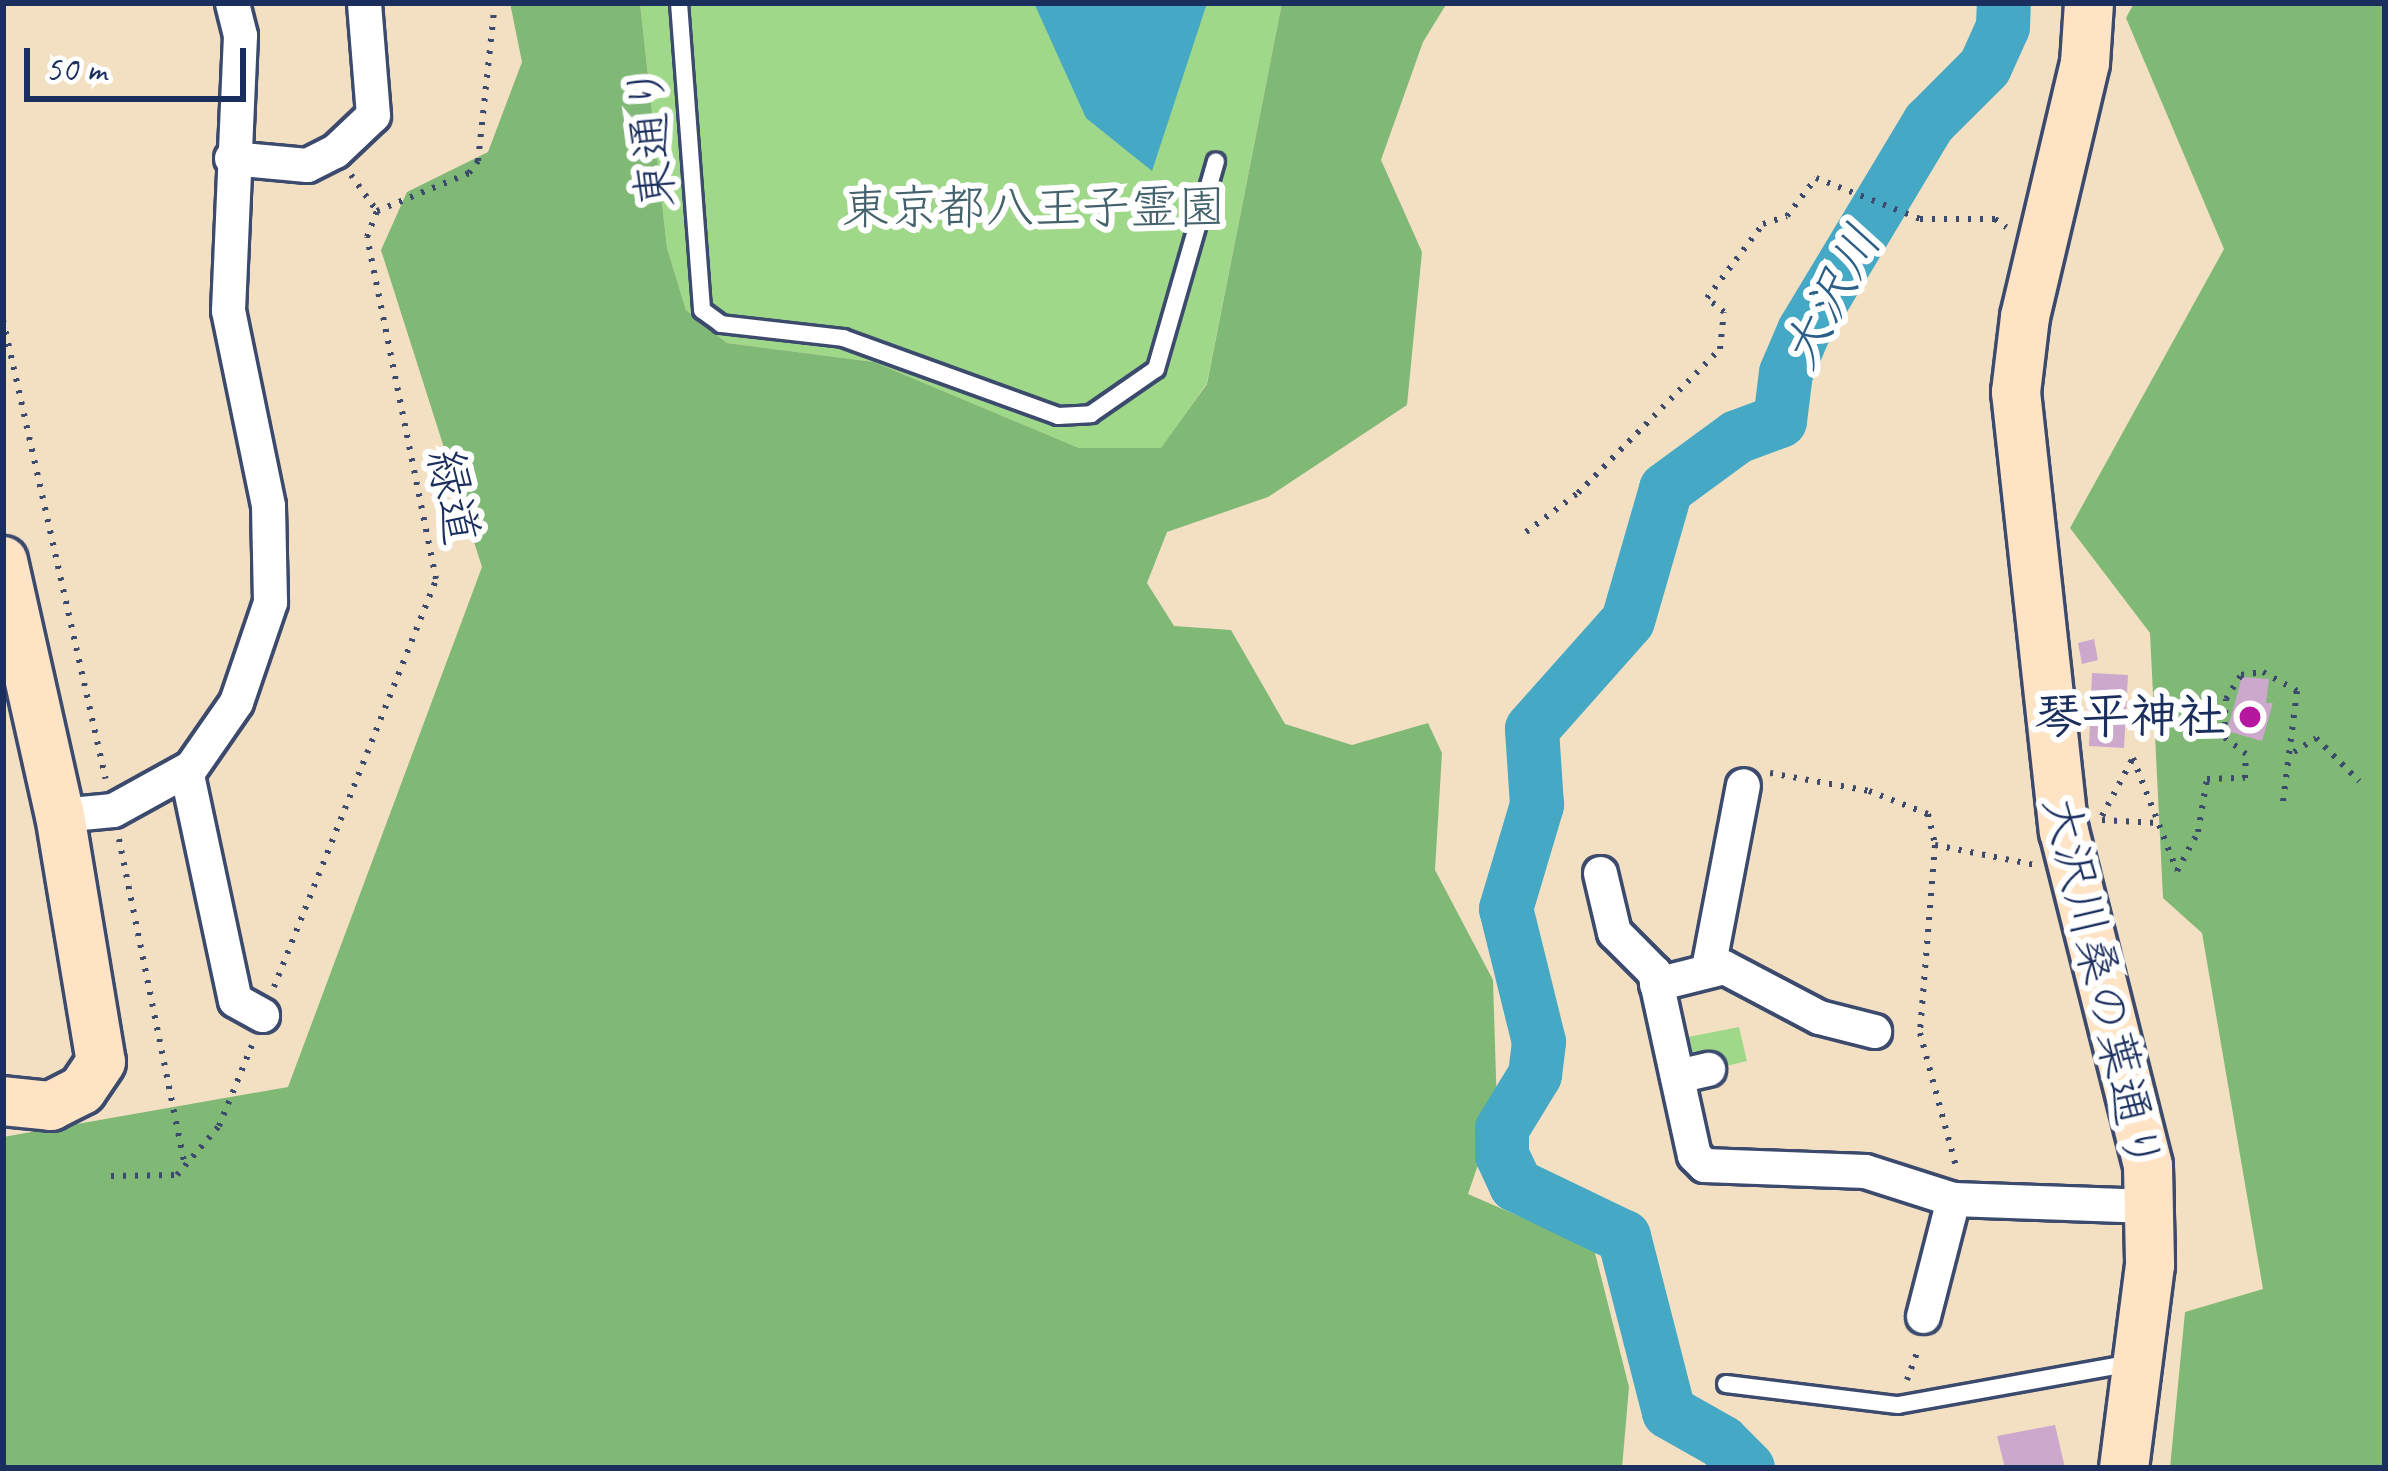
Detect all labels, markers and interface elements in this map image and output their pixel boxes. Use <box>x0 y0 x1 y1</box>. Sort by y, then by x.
scale bar <box>30 24 252 98</box>
text: 50 m <box>45 46 106 92</box>
street label: 東通り <box>616 62 686 210</box>
park label: 東京都八王子霊園 <box>842 179 1226 237</box>
water label: 大沢川 <box>1768 215 1894 379</box>
street label: 緑道 <box>416 444 490 550</box>
place label: 琴平神社 <box>2034 688 2226 746</box>
marker: 琴平神社 <box>2237 704 2263 730</box>
street label: 大沢川桑の葉通り <box>2031 790 2173 1178</box>

